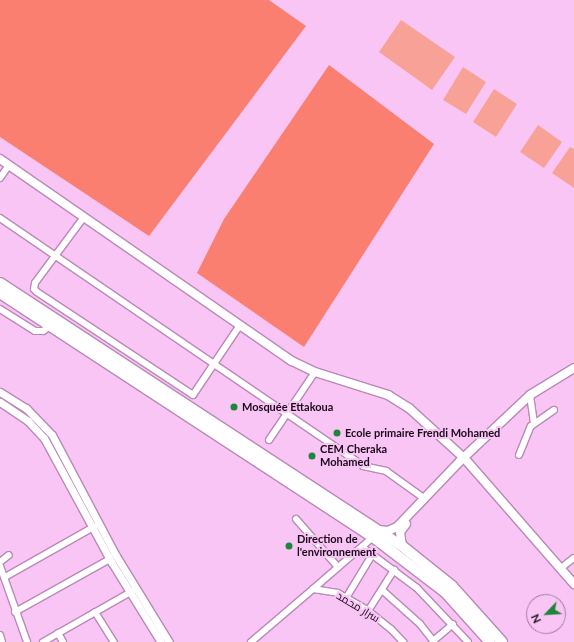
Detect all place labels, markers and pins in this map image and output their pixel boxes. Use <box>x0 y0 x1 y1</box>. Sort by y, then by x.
place label: Mosquée Ettakoua <box>242 400 333 414</box>
marker: Mosquée Ettakoua <box>229 402 239 412</box>
place label: Ecole primaire Frendi Mohamed <box>345 426 500 440</box>
marker: Ecole primaire Frendi Mohamed <box>332 428 342 438</box>
place label: CEM Cheraka Mohamed <box>320 443 387 469</box>
marker: CEM Cheraka Mohamed <box>307 451 317 461</box>
place label: Direction de l'environnement <box>297 533 376 559</box>
marker: Direction de l'environnement <box>284 541 294 551</box>

